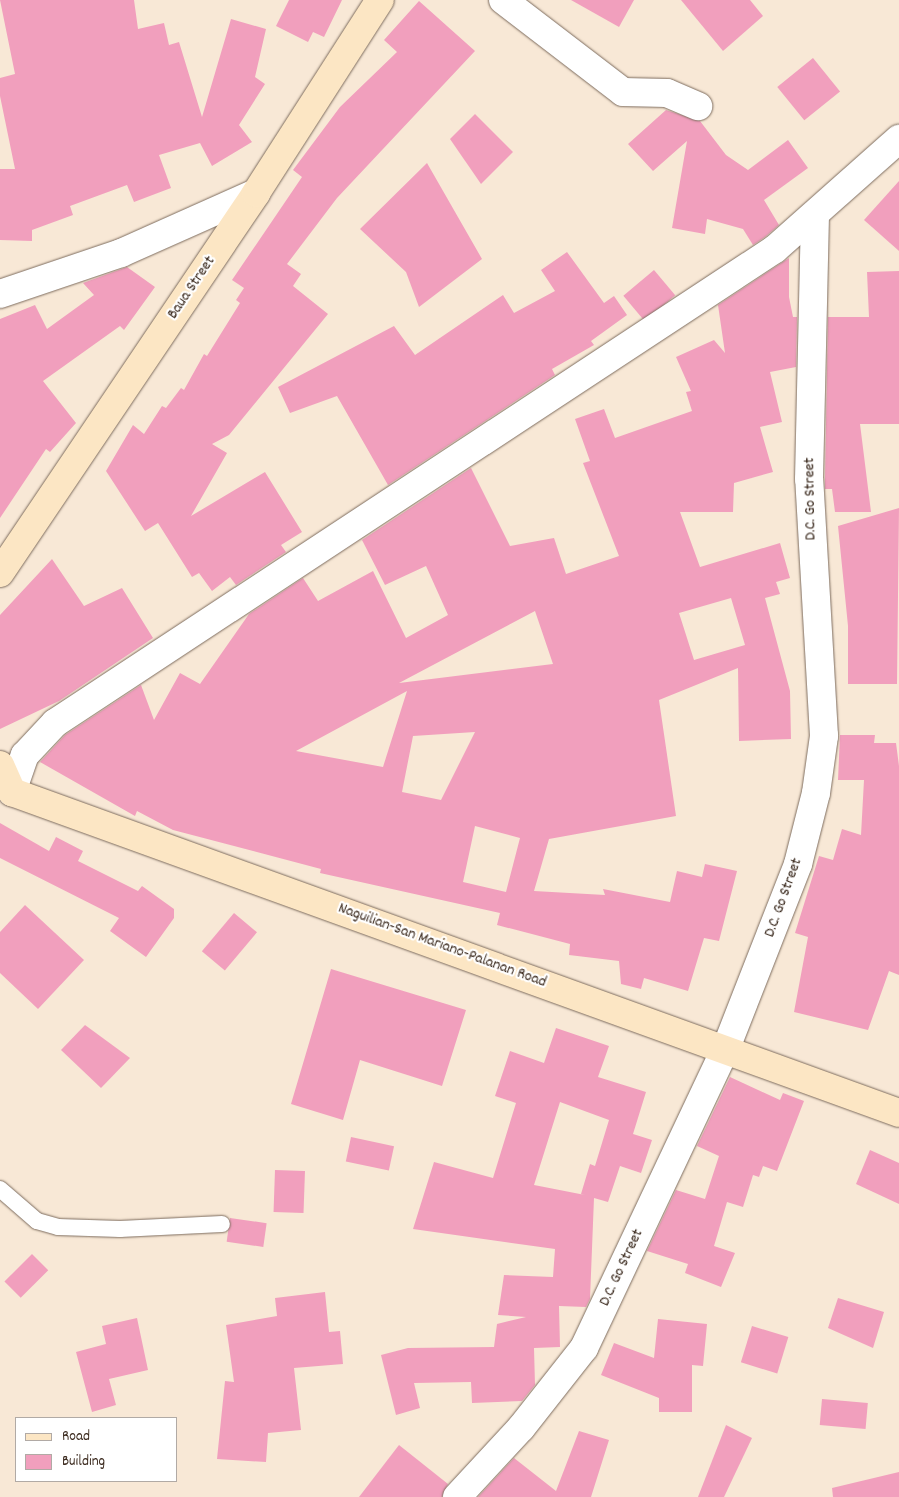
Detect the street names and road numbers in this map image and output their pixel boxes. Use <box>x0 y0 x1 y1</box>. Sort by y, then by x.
street label: Baua Street <box>164 253 220 323</box>
street label: D.C. Go Street <box>801 457 821 541</box>
street label: D.C. Go Street <box>761 856 807 940</box>
street label: Naguilian-San Mariano-Palanan Road <box>335 899 549 993</box>
street label: D.C. Go Street <box>596 1226 648 1310</box>

